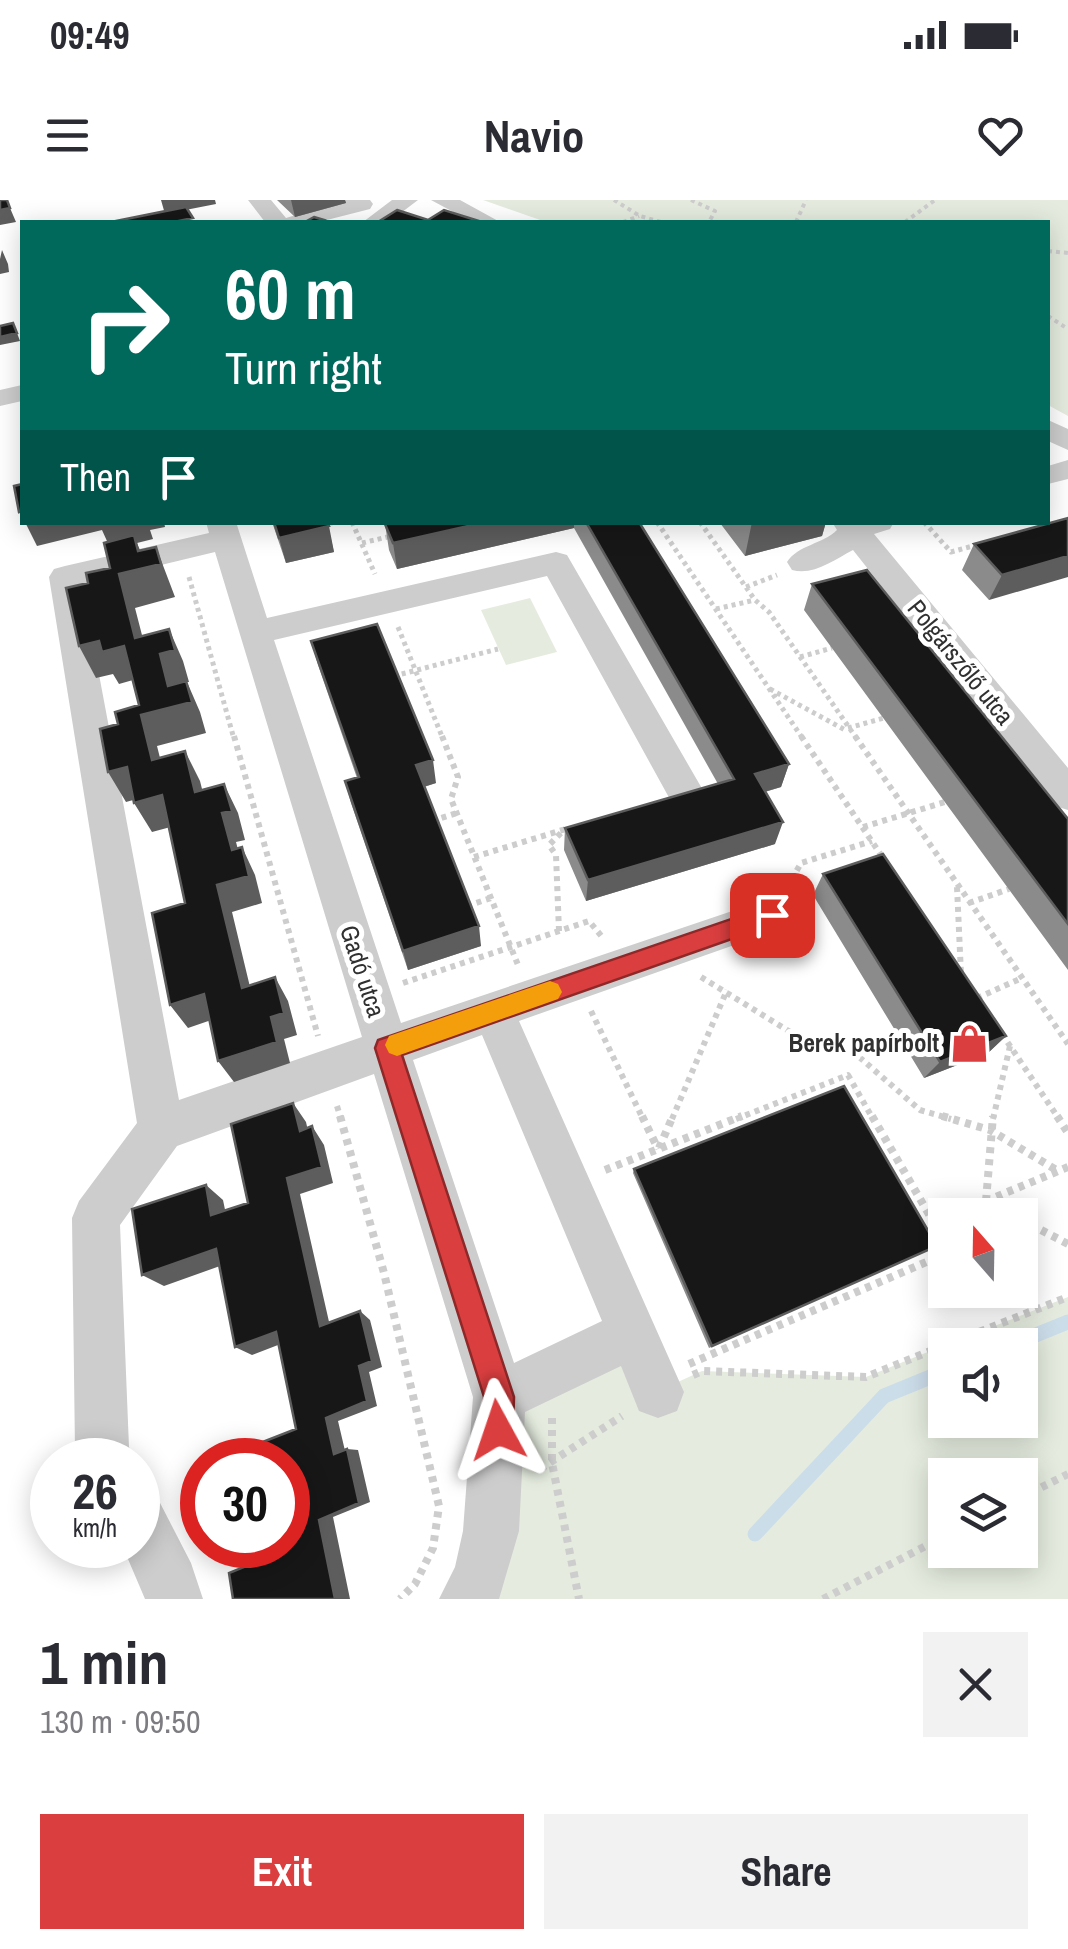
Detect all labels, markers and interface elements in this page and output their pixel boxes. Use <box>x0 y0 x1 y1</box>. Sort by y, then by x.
text: 09:49 <box>50 10 130 61</box>
text: Navio <box>484 105 584 166</box>
icon: menu <box>40 108 95 163</box>
icon: heart <box>973 108 1028 163</box>
text: 60 m <box>225 247 356 341</box>
icon: right <box>60 260 190 390</box>
text: Turn right <box>225 337 382 398</box>
icon: arrive <box>151 450 206 505</box>
text: Then <box>60 452 131 503</box>
street label: Polgárszőlő utca <box>900 592 1022 732</box>
pin <box>730 873 815 958</box>
icon: arrive <box>745 888 800 943</box>
street label: Gadó utca <box>332 921 394 1022</box>
shop icon: Berek papírbolt <box>948 1022 990 1064</box>
place label: Berek papírbolt <box>789 1026 939 1060</box>
north arrow <box>928 1198 1038 1308</box>
map controls <box>928 1198 1038 1568</box>
button: sound <box>928 1328 1038 1438</box>
position arrow <box>446 1378 550 1482</box>
speed limit sign: 30 <box>180 1438 310 1568</box>
text: 26 <box>72 1457 118 1525</box>
button: layers <box>928 1458 1038 1568</box>
text: km/h <box>73 1511 117 1545</box>
text: 1 min <box>40 1622 169 1703</box>
button: close <box>923 1632 1028 1737</box>
text: 130 m · 09:50 <box>40 1700 200 1743</box>
button: Exit <box>40 1814 524 1929</box>
button: Share <box>544 1814 1028 1929</box>

